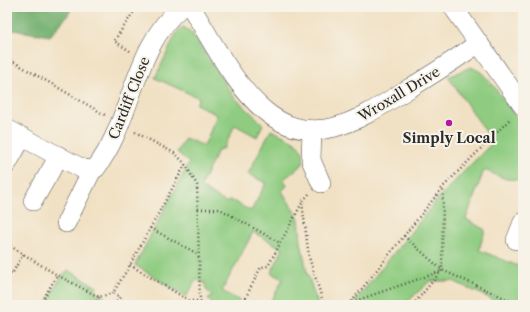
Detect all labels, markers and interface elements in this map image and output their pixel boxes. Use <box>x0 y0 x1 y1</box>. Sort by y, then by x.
street label: Cardiff Close <box>104 54 154 142</box>
street label: Wroxall Drive <box>354 62 443 126</box>
marker: Simply Local <box>444 118 454 128</box>
place label: Simply Local <box>402 129 496 147</box>

